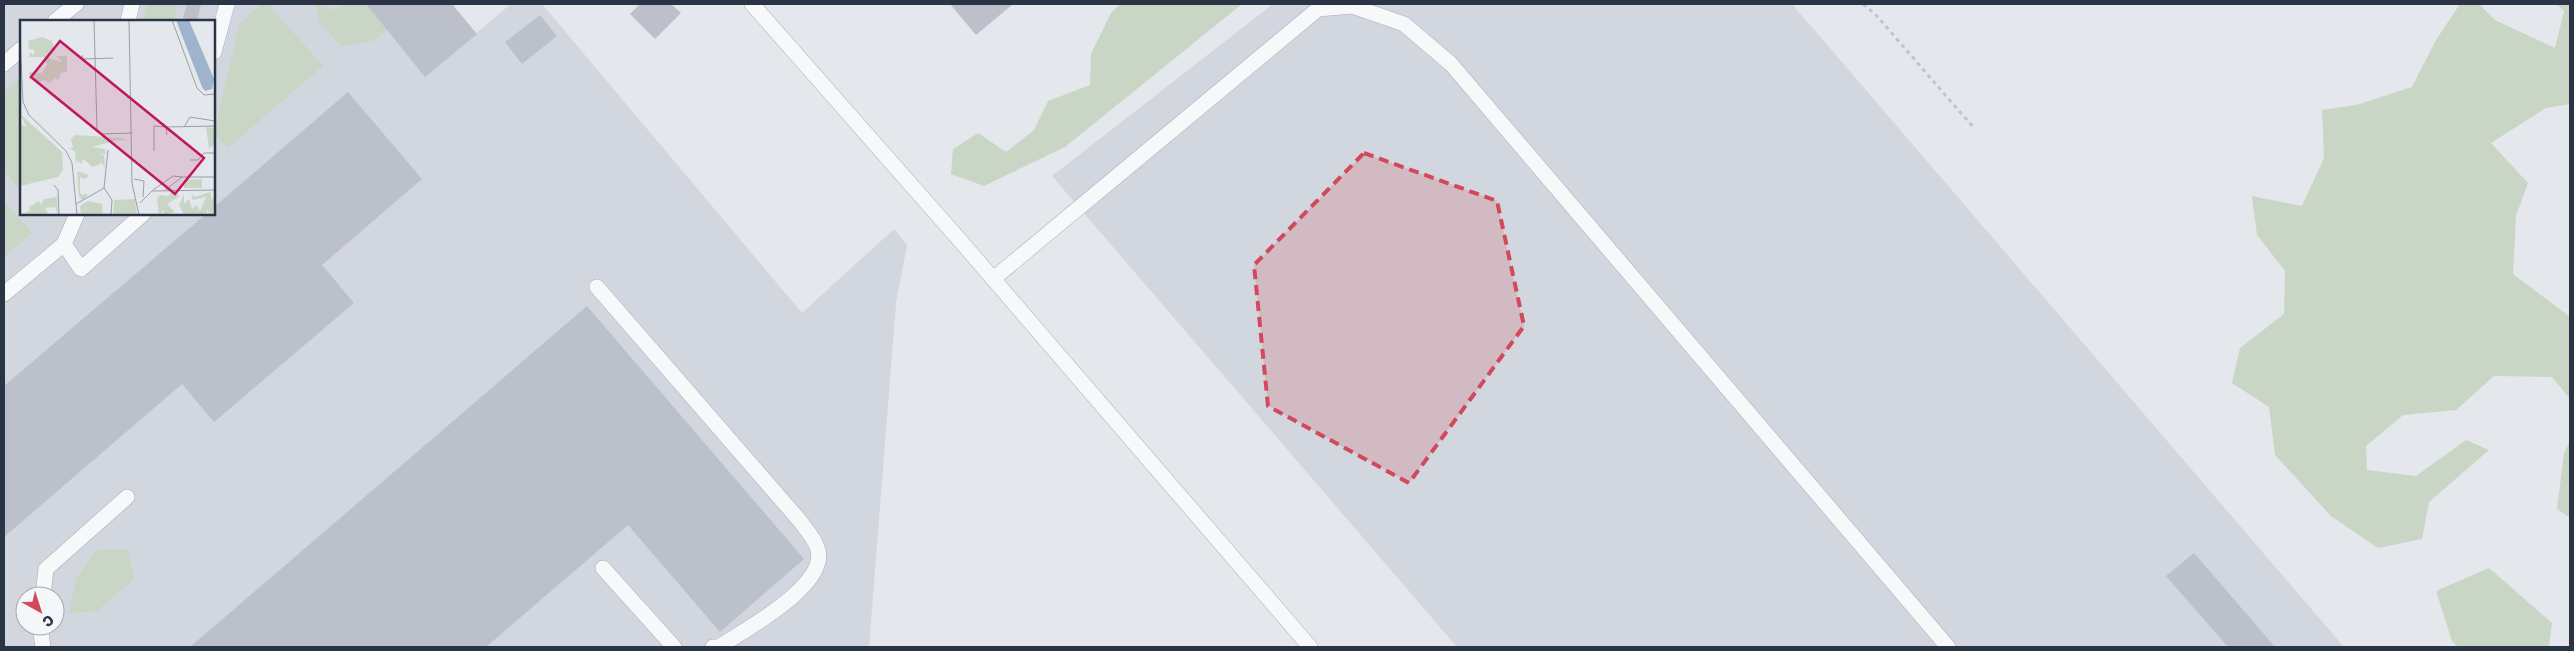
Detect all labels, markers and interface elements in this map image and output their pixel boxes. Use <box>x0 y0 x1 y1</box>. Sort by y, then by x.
inset map <box>20 20 215 215</box>
north arrow <box>15 586 65 636</box>
text: С <box>39 612 58 631</box>

